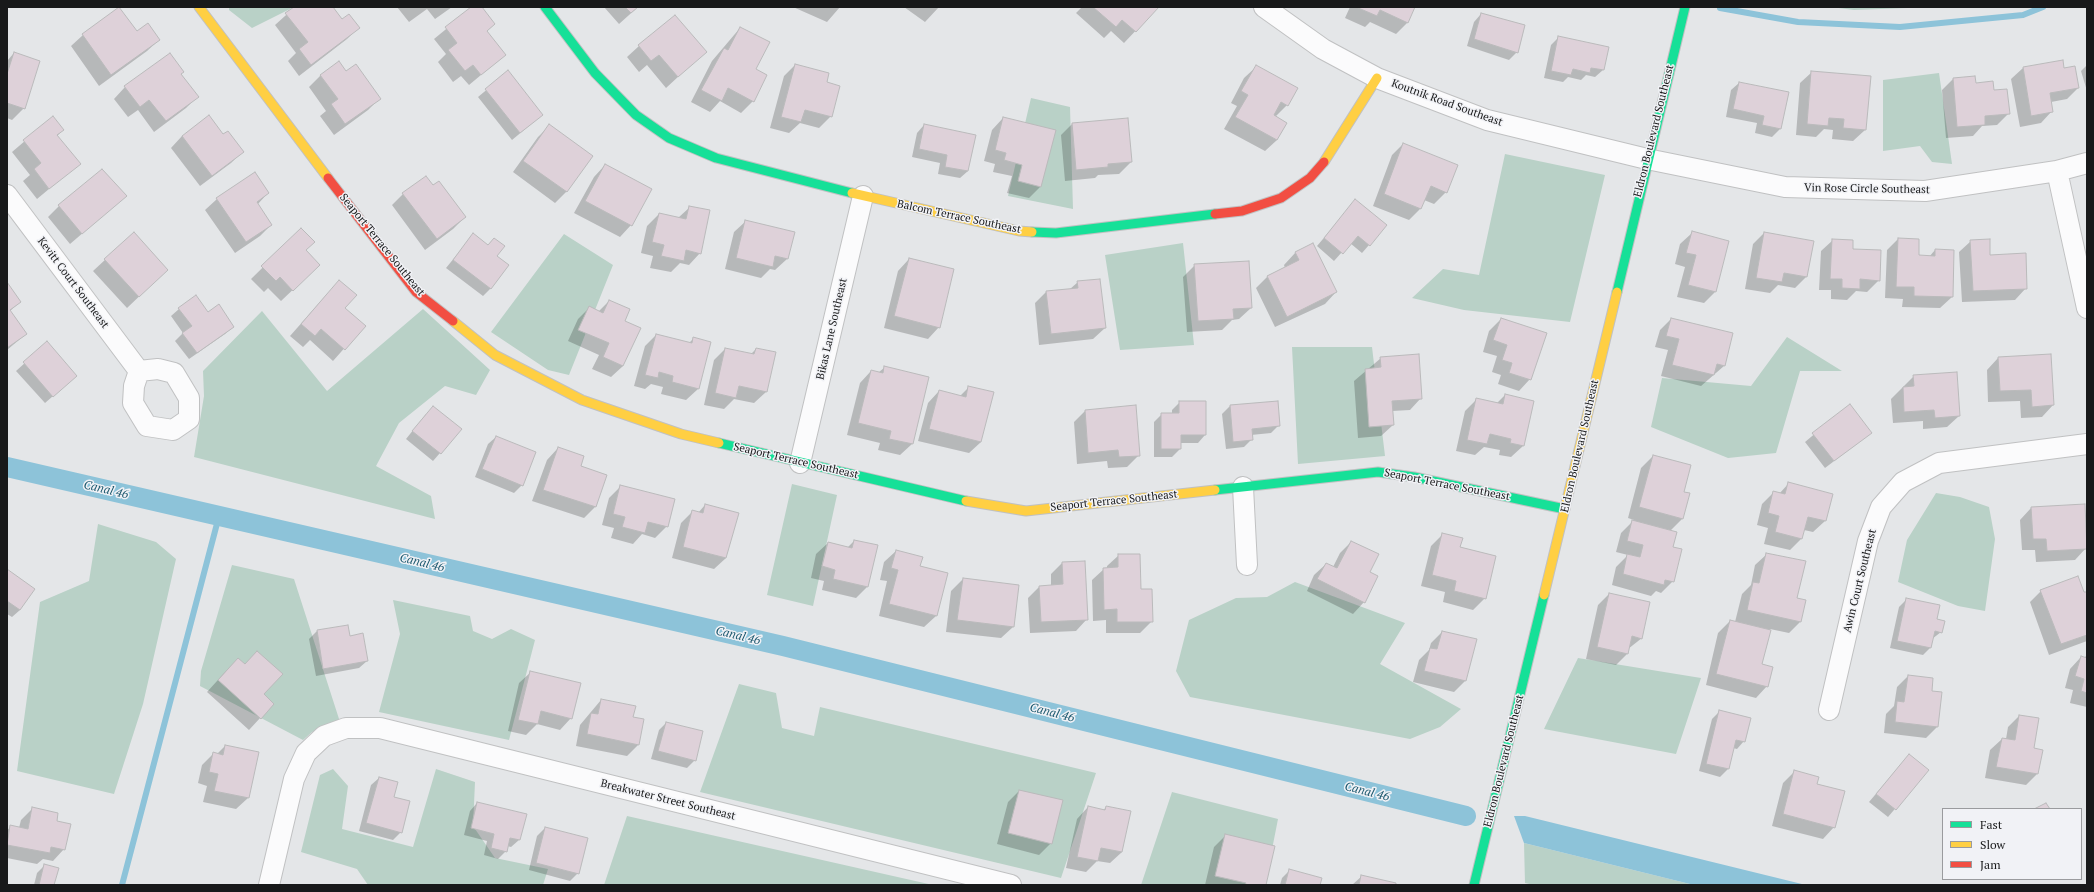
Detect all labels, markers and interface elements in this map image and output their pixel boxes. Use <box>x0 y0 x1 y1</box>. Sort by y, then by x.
street label: Eldron Boulevard Southeast <box>1631 63 1677 199</box>
street label: Koutnik Road Southeast <box>1390 77 1504 129</box>
street label: Vin Rose Circle Southeast <box>1804 181 1930 197</box>
street label: Seaport Terrace Southeast <box>337 191 427 299</box>
street label: Balcom Terrace Southeast <box>896 197 1022 237</box>
street label: Kevitt Court Southeast <box>34 235 112 331</box>
street label: Bikas Lane Southeast <box>814 277 850 381</box>
street label: Eldron Boulevard Southeast <box>1558 378 1602 514</box>
street label: Seaport Terrace Southeast <box>732 440 860 482</box>
street label: Seaport Terrace Southeast <box>1383 466 1511 504</box>
water label: Canal 46 <box>82 478 130 502</box>
street label: Seaport Terrace Southeast <box>1050 488 1178 514</box>
street label: Awin Court Southeast <box>1841 528 1879 634</box>
water label: Canal 46 <box>398 551 446 575</box>
water label: Canal 46 <box>714 624 762 648</box>
street label: Eldron Boulevard Southeast <box>1481 693 1527 829</box>
water label: Canal 46 <box>1028 700 1076 726</box>
street label: Breakwater Street Southeast <box>599 777 737 823</box>
water label: Canal 46 <box>1343 779 1391 805</box>
legend <box>1942 808 2082 880</box>
text: Fast <box>1980 817 2002 832</box>
text: Slow <box>1980 837 2005 852</box>
text: Jam <box>1980 857 2001 872</box>

